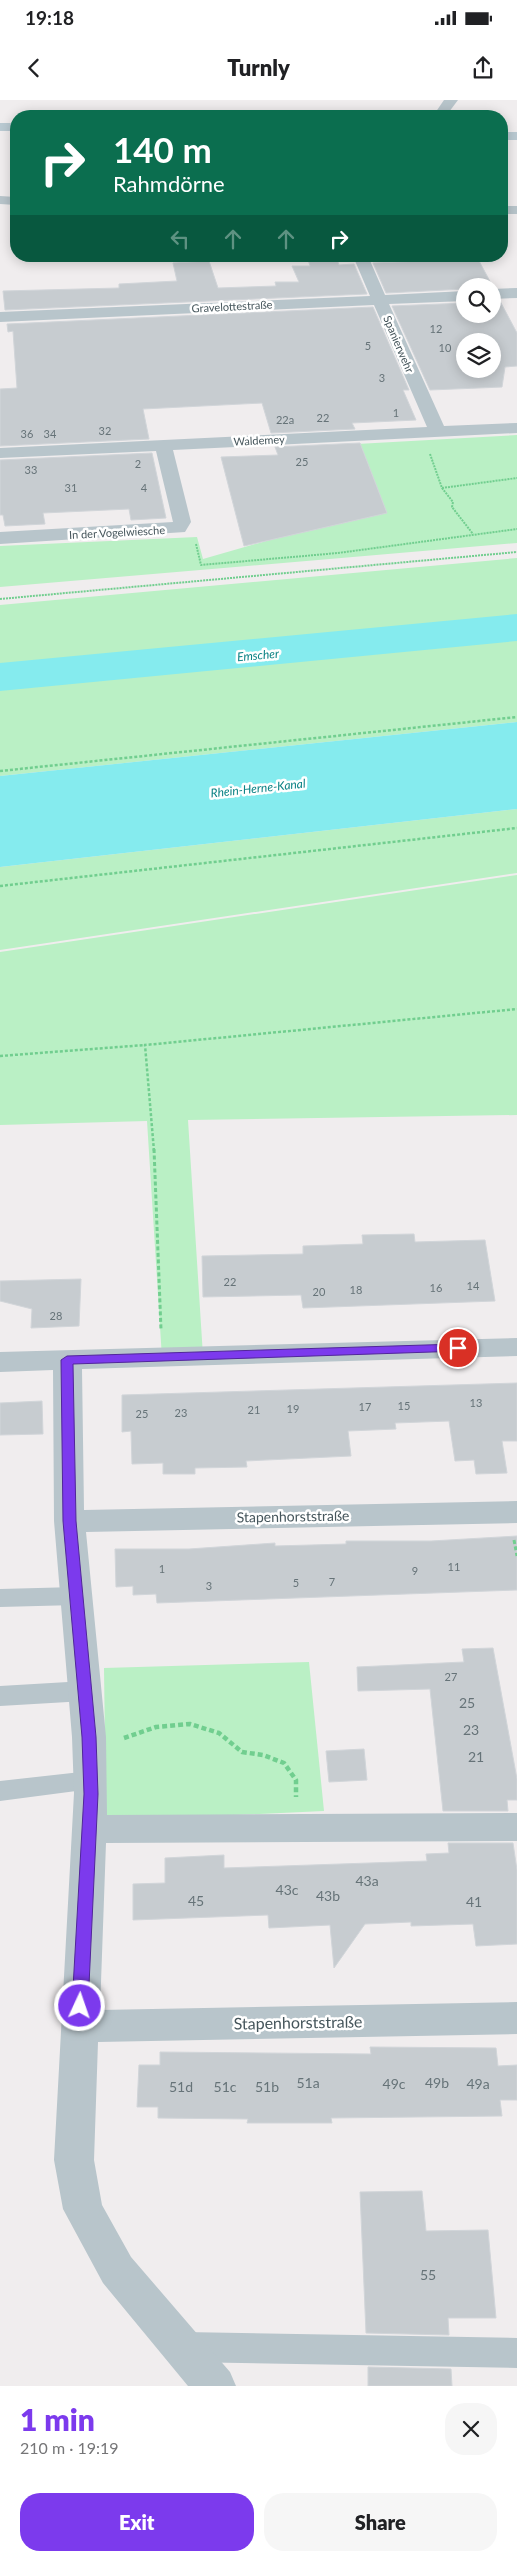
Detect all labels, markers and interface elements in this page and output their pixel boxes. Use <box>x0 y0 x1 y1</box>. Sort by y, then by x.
text: 19:18 <box>25 6 74 29</box>
icon: back <box>20 54 48 82</box>
text: Turnly <box>227 54 290 81</box>
icon: share <box>469 54 497 82</box>
text: 140 m <box>113 128 212 170</box>
icon: right <box>30 130 95 195</box>
text: Rahmdörne <box>113 170 225 197</box>
icon: left <box>166 225 194 253</box>
icon: ahead <box>219 225 247 253</box>
icon: ahead <box>272 225 300 253</box>
icon: right <box>325 225 353 253</box>
map controls <box>456 278 501 378</box>
button: search <box>456 278 501 323</box>
street label: Gravelottestraße <box>191 297 273 315</box>
street label: Spanierwehr <box>381 314 417 374</box>
house number: 12 <box>430 322 442 335</box>
button: layers <box>456 333 501 378</box>
house number: 5 <box>365 339 371 352</box>
house number: 10 <box>439 341 452 354</box>
house number: 3 <box>379 371 385 384</box>
house number: 1 <box>393 406 399 419</box>
house number: 22 <box>317 411 329 424</box>
house number: 22a <box>276 413 294 426</box>
house number: 32 <box>99 424 111 437</box>
house number: 36 <box>21 427 33 440</box>
house number: 34 <box>44 427 57 440</box>
street label: Waldemey <box>233 432 285 448</box>
house number: 25 <box>296 455 308 468</box>
house number: 2 <box>135 457 141 470</box>
house number: 33 <box>25 463 37 476</box>
house number: 31 <box>65 481 77 494</box>
house number: 4 <box>141 481 148 494</box>
street label: In der Vogelwiesche <box>69 523 165 541</box>
water label: Emscher <box>236 646 281 664</box>
water label: Rhein-Herne-Kanal <box>210 776 306 800</box>
house number: 22 <box>224 1275 236 1288</box>
house number: 14 <box>467 1279 480 1292</box>
house number: 16 <box>430 1281 442 1294</box>
house number: 18 <box>350 1283 362 1296</box>
house number: 20 <box>313 1285 326 1298</box>
house number: 28 <box>50 1309 62 1322</box>
pin <box>437 1327 479 1369</box>
icon: arrive <box>444 1334 472 1362</box>
house number: 13 <box>470 1396 482 1409</box>
house number: 15 <box>398 1399 410 1412</box>
house number: 17 <box>359 1400 371 1413</box>
house number: 19 <box>287 1402 299 1415</box>
house number: 21 <box>248 1403 260 1416</box>
house number: 23 <box>175 1406 187 1419</box>
house number: 25 <box>136 1407 148 1420</box>
street label: Stapenhorststraße <box>236 1507 350 1525</box>
house number: 11 <box>448 1560 460 1573</box>
house number: 1 <box>159 1562 165 1575</box>
house number: 9 <box>412 1564 418 1577</box>
house number: 7 <box>329 1575 335 1588</box>
house number: 5 <box>293 1576 299 1589</box>
house number: 3 <box>206 1579 212 1592</box>
house number: 27 <box>445 1670 457 1683</box>
house number: 25 <box>459 1694 475 1711</box>
house number: 23 <box>463 1721 479 1738</box>
house number: 21 <box>468 1748 484 1765</box>
house number: 43a <box>355 1872 379 1889</box>
house number: 43c <box>276 1881 299 1898</box>
house number: 43b <box>316 1887 340 1904</box>
house number: 45 <box>188 1892 204 1909</box>
house number: 41 <box>466 1893 482 1910</box>
position arrow <box>53 1979 105 2031</box>
street label: Stapenhorststraße <box>233 2011 363 2033</box>
house number: 51a <box>296 2074 320 2091</box>
house number: 49b <box>425 2074 449 2091</box>
house number: 49c <box>383 2075 406 2092</box>
house number: 49a <box>466 2075 490 2092</box>
house number: 51d <box>169 2078 193 2095</box>
house number: 51c <box>214 2078 237 2095</box>
house number: 51b <box>255 2078 279 2095</box>
house number: 55 <box>420 2266 436 2283</box>
text: 1 min <box>20 2401 95 2437</box>
button: close <box>445 2403 497 2455</box>
text: 210 m · 19:19 <box>20 2438 119 2457</box>
button: Exit <box>20 2493 254 2551</box>
button: Share <box>264 2493 497 2551</box>

